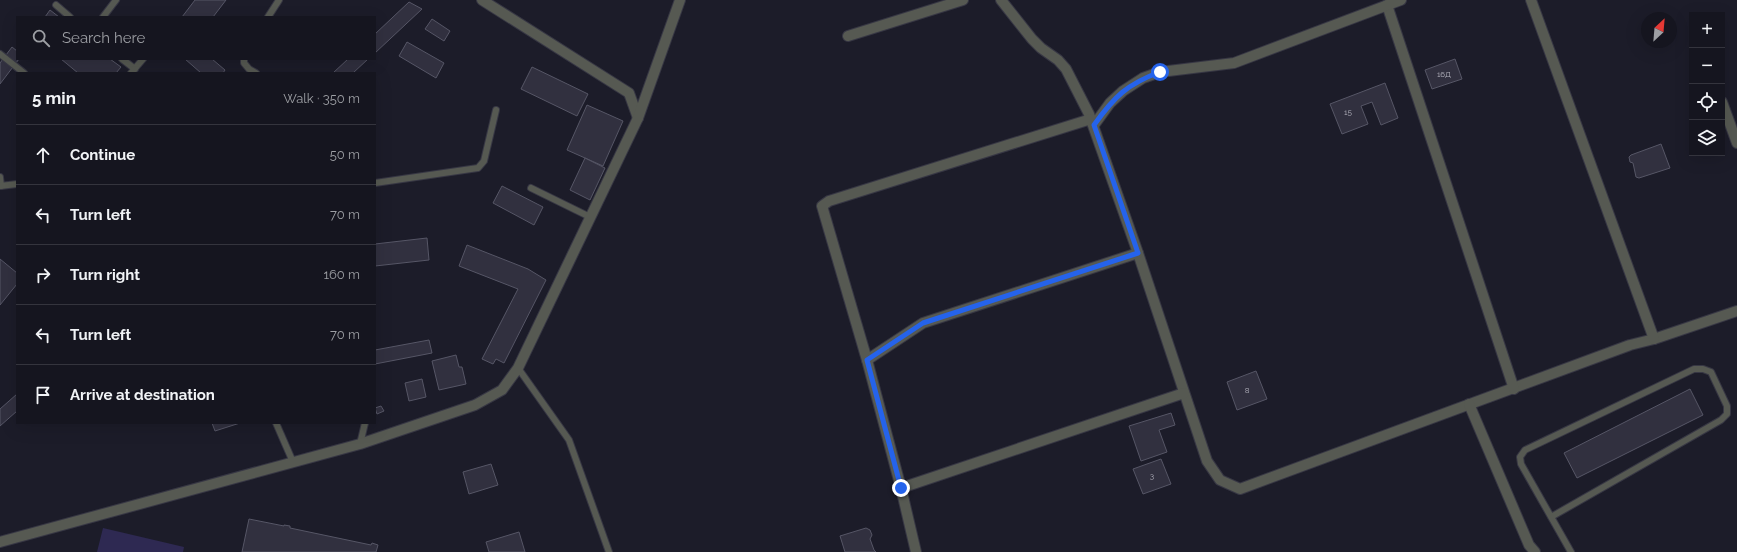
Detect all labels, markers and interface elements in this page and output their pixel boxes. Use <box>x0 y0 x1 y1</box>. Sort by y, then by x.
north arrow <box>1641 12 1677 48</box>
map controls <box>1689 12 1725 156</box>
button: + <box>1689 12 1725 48</box>
search box <box>16 16 376 60</box>
icon: search <box>30 27 52 49</box>
text: Search here <box>62 29 145 47</box>
button: − <box>1689 48 1725 84</box>
route start <box>1151 63 1169 81</box>
house number: 16Д <box>1437 69 1451 79</box>
button: locate <box>1689 84 1725 120</box>
text: 5 min <box>32 88 76 108</box>
text: Walk · 350 m <box>283 91 360 106</box>
house number: 15 <box>1344 107 1353 117</box>
button: layers <box>1689 120 1725 156</box>
icon: ahead <box>32 144 54 166</box>
text: Continue <box>70 146 135 164</box>
text: 50 m <box>330 147 360 162</box>
icon: left <box>32 204 54 226</box>
text: Turn left <box>70 206 131 224</box>
text: 70 m <box>330 207 360 222</box>
icon: right <box>32 264 54 286</box>
text: Turn right <box>70 266 140 284</box>
text: 160 m <box>323 267 360 282</box>
icon: left <box>32 324 54 346</box>
text: Turn left <box>70 326 131 344</box>
text: 70 m <box>330 327 360 342</box>
icon: arrive <box>32 384 54 406</box>
house number: 8 <box>1245 385 1250 395</box>
text: Arrive at destination <box>70 386 215 404</box>
house number: 3 <box>1150 471 1154 481</box>
route end <box>892 479 910 497</box>

